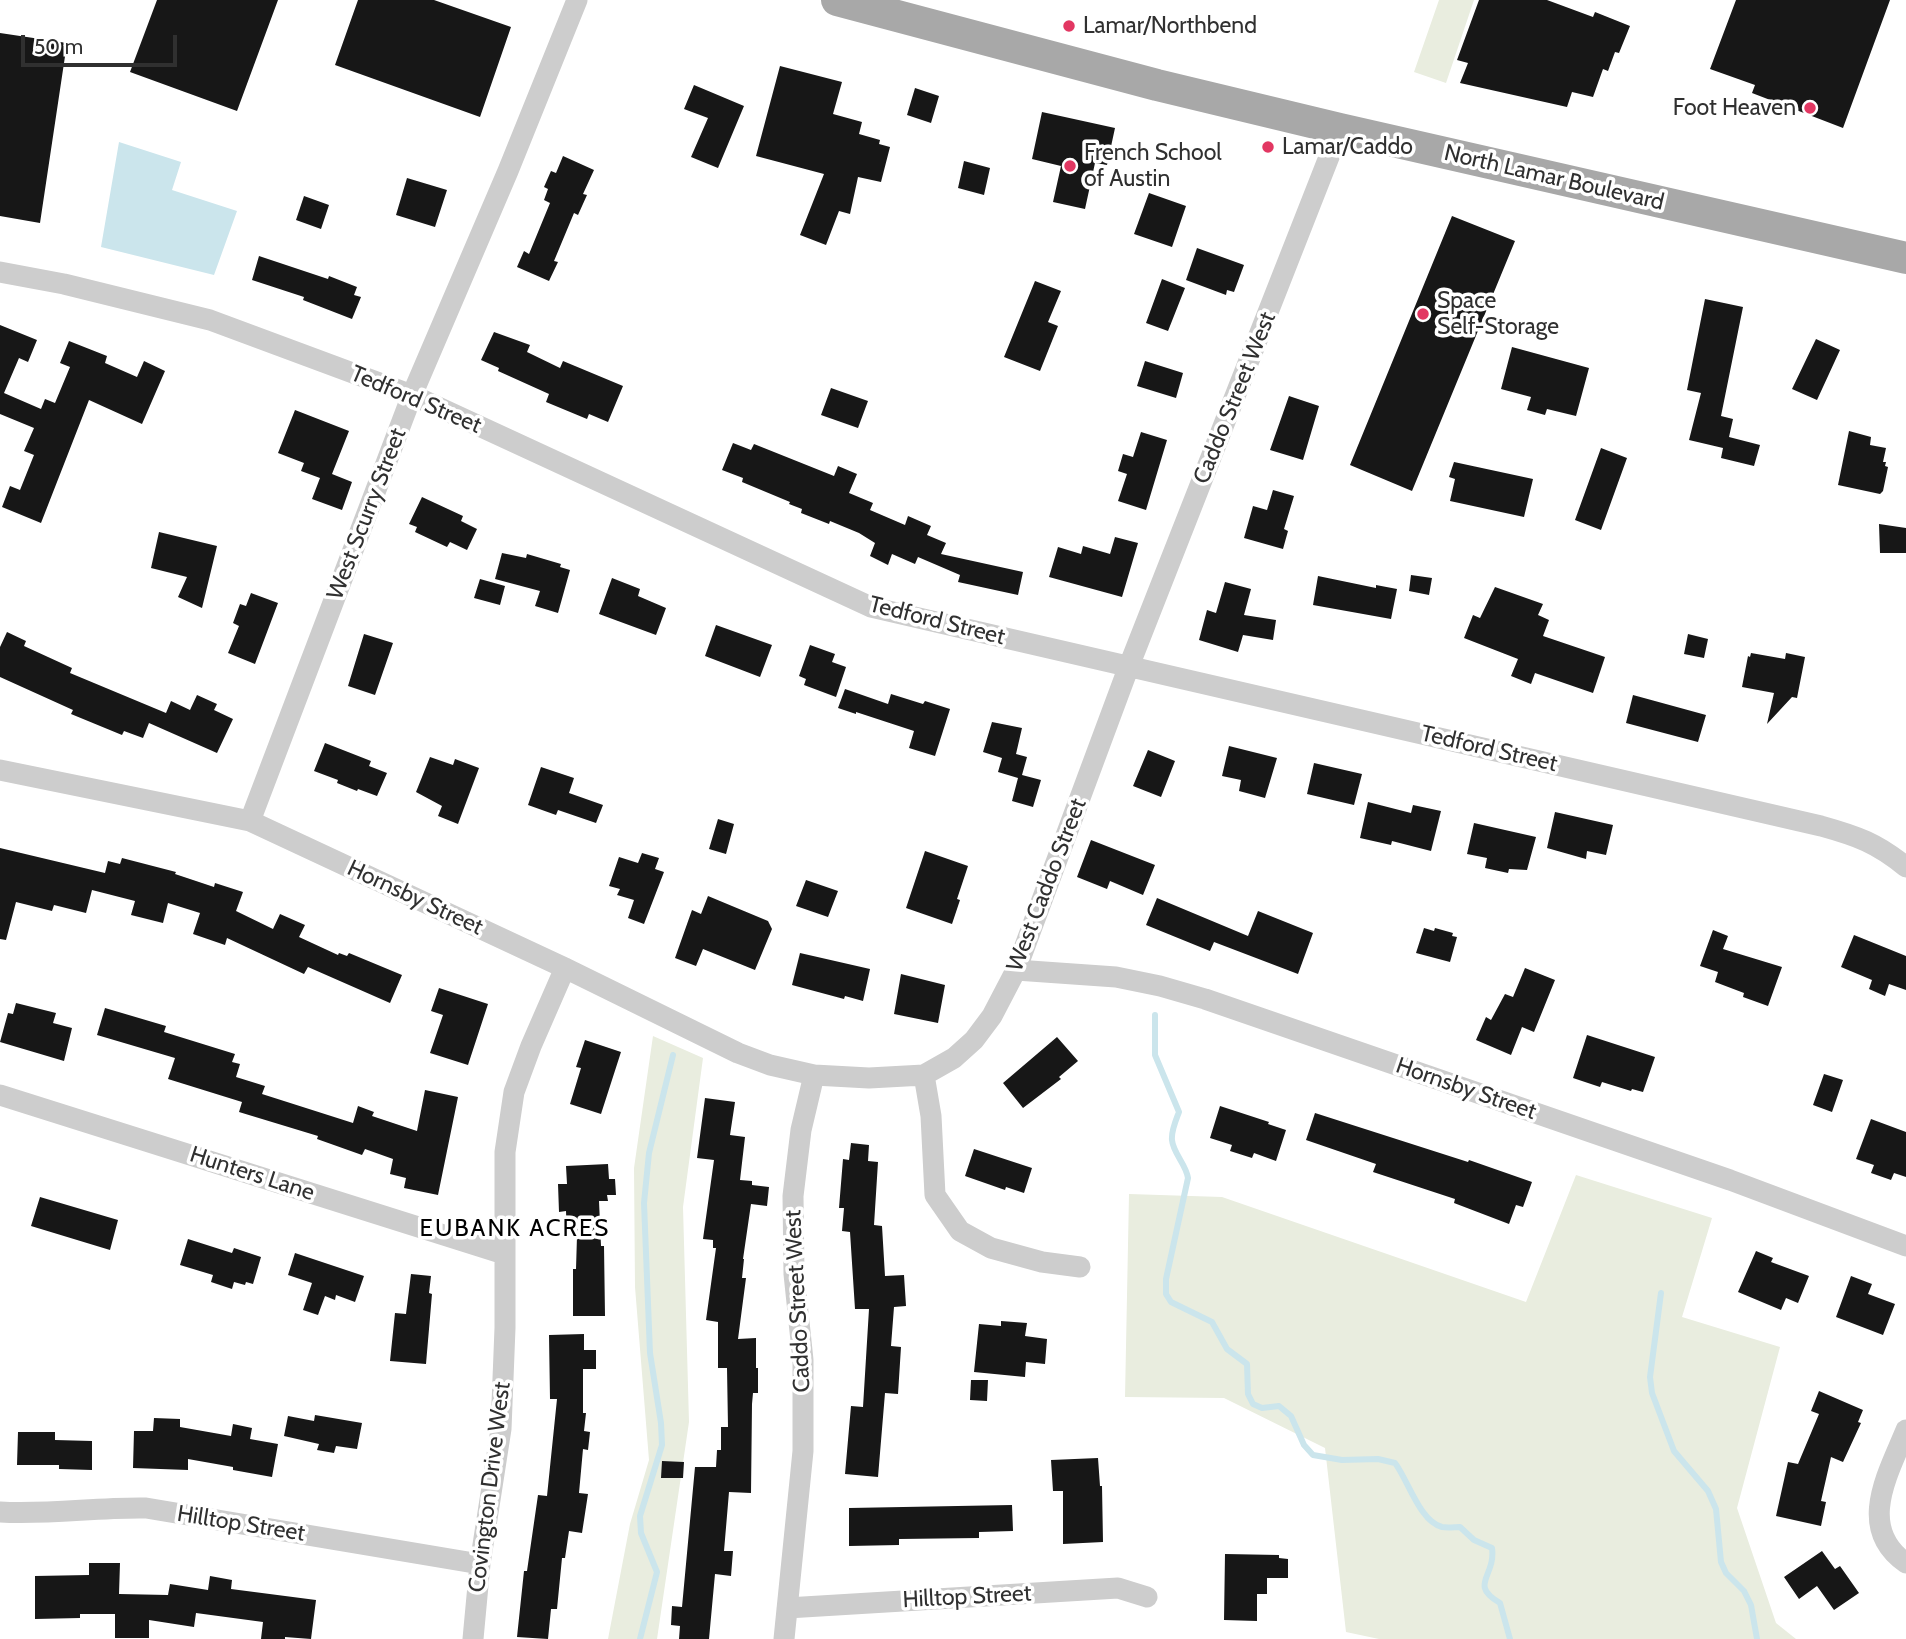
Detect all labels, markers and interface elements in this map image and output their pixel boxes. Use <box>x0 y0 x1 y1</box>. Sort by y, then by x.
place label: Lamar/Northbend <box>1083 12 1257 40</box>
marker: Lamar/Northbend <box>1061 18 1077 34</box>
scale bar <box>24 21 180 65</box>
text: 50 m <box>34 34 83 59</box>
place label: Foot Heaven <box>1673 94 1796 122</box>
marker: Foot Heaven <box>1802 100 1818 116</box>
place label: Lamar/Caddo <box>1282 133 1413 161</box>
place label: French School of Austin <box>1084 139 1222 193</box>
marker: Lamar/Caddo <box>1260 139 1276 155</box>
street label: North Lamar Boulevard <box>1441 139 1667 217</box>
marker: French School of Austin <box>1062 158 1078 174</box>
place label: Space Self-Storage <box>1437 287 1559 341</box>
marker: Space Self-Storage <box>1415 306 1431 322</box>
street label: Caddo Street West <box>1188 308 1282 488</box>
street label: Tedford Street <box>347 360 485 440</box>
street label: West Scurry Street <box>322 424 412 604</box>
street label: Tedford Street <box>866 591 1008 651</box>
street label: Tedford Street <box>1418 720 1560 778</box>
street label: West Caddo Street <box>1001 795 1093 975</box>
street label: Hornsby Street <box>343 855 487 941</box>
street label: Hornsby Street <box>1392 1052 1540 1126</box>
street label: Hunters Lane <box>186 1141 318 1207</box>
street label: Caddo Street West <box>779 1209 817 1393</box>
district label: EUBANK ACRES <box>421 1215 609 1243</box>
street label: Covington Drive West <box>463 1380 517 1594</box>
street label: Hilltop Street <box>175 1500 307 1548</box>
street label: Hilltop Street <box>902 1580 1032 1614</box>

